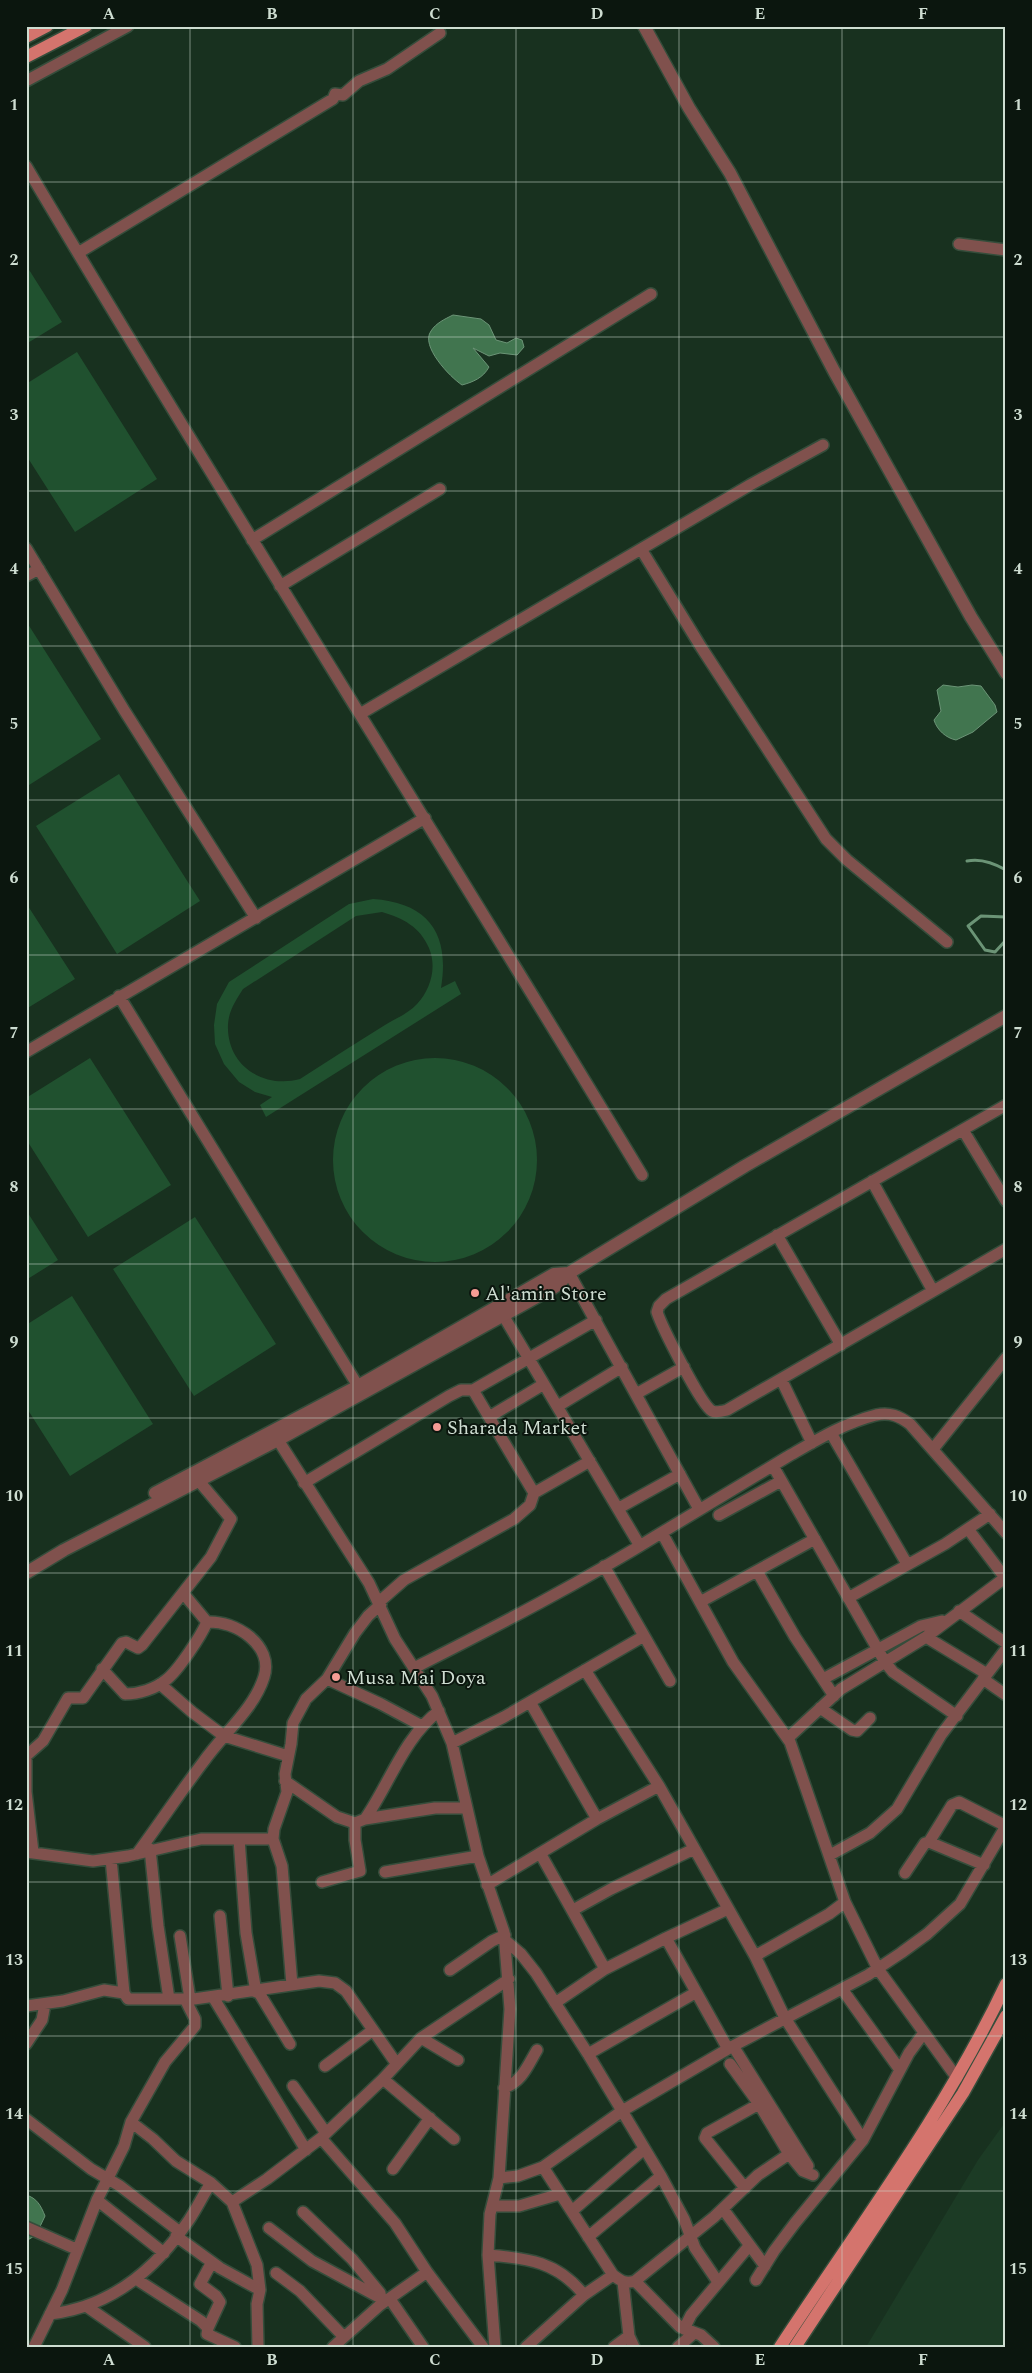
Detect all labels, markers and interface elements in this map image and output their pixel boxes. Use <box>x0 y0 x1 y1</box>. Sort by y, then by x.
text: A <box>103 2 116 26</box>
text: B <box>266 2 278 26</box>
text: C <box>429 2 441 26</box>
text: D <box>591 2 604 26</box>
text: E <box>755 2 765 26</box>
text: F <box>918 2 928 26</box>
text: 1 <box>10 93 18 117</box>
text: 1 <box>1014 93 1022 117</box>
text: 2 <box>10 248 19 272</box>
text: 2 <box>1014 248 1023 272</box>
text: 3 <box>10 403 19 427</box>
text: 3 <box>1014 403 1023 427</box>
text: 4 <box>10 557 19 581</box>
text: 4 <box>1014 557 1023 581</box>
text: 5 <box>10 712 18 736</box>
text: 5 <box>1014 712 1022 736</box>
text: 6 <box>10 866 19 890</box>
text: 6 <box>1014 866 1023 890</box>
text: 7 <box>10 1021 19 1045</box>
text: 7 <box>1014 1021 1023 1045</box>
text: 8 <box>10 1175 19 1199</box>
text: 8 <box>1014 1175 1023 1199</box>
place label: Al'amin Store <box>485 1279 607 1309</box>
marker: Al'amin Store <box>469 1287 481 1299</box>
text: 9 <box>10 1330 19 1354</box>
text: 9 <box>1014 1330 1023 1354</box>
place label: Sharada Market <box>447 1413 587 1443</box>
marker: Sharada Market <box>431 1421 443 1433</box>
text: 10 <box>5 1484 23 1508</box>
text: 10 <box>1009 1484 1027 1508</box>
text: 11 <box>5 1639 23 1663</box>
text: 11 <box>1009 1639 1027 1663</box>
place label: Musa Mai Doya <box>346 1663 486 1693</box>
marker: Musa Mai Doya <box>330 1671 342 1683</box>
text: 12 <box>5 1793 23 1817</box>
text: 12 <box>1009 1793 1027 1817</box>
text: 13 <box>5 1948 23 1972</box>
text: 13 <box>1009 1948 1027 1972</box>
text: 14 <box>5 2102 23 2126</box>
text: 14 <box>1009 2102 1027 2126</box>
text: 15 <box>5 2257 23 2281</box>
text: 15 <box>1009 2257 1027 2281</box>
text: A <box>103 2348 116 2372</box>
text: B <box>266 2348 278 2372</box>
text: C <box>429 2348 441 2372</box>
text: D <box>591 2348 604 2372</box>
text: E <box>755 2348 765 2372</box>
text: F <box>918 2348 928 2372</box>

